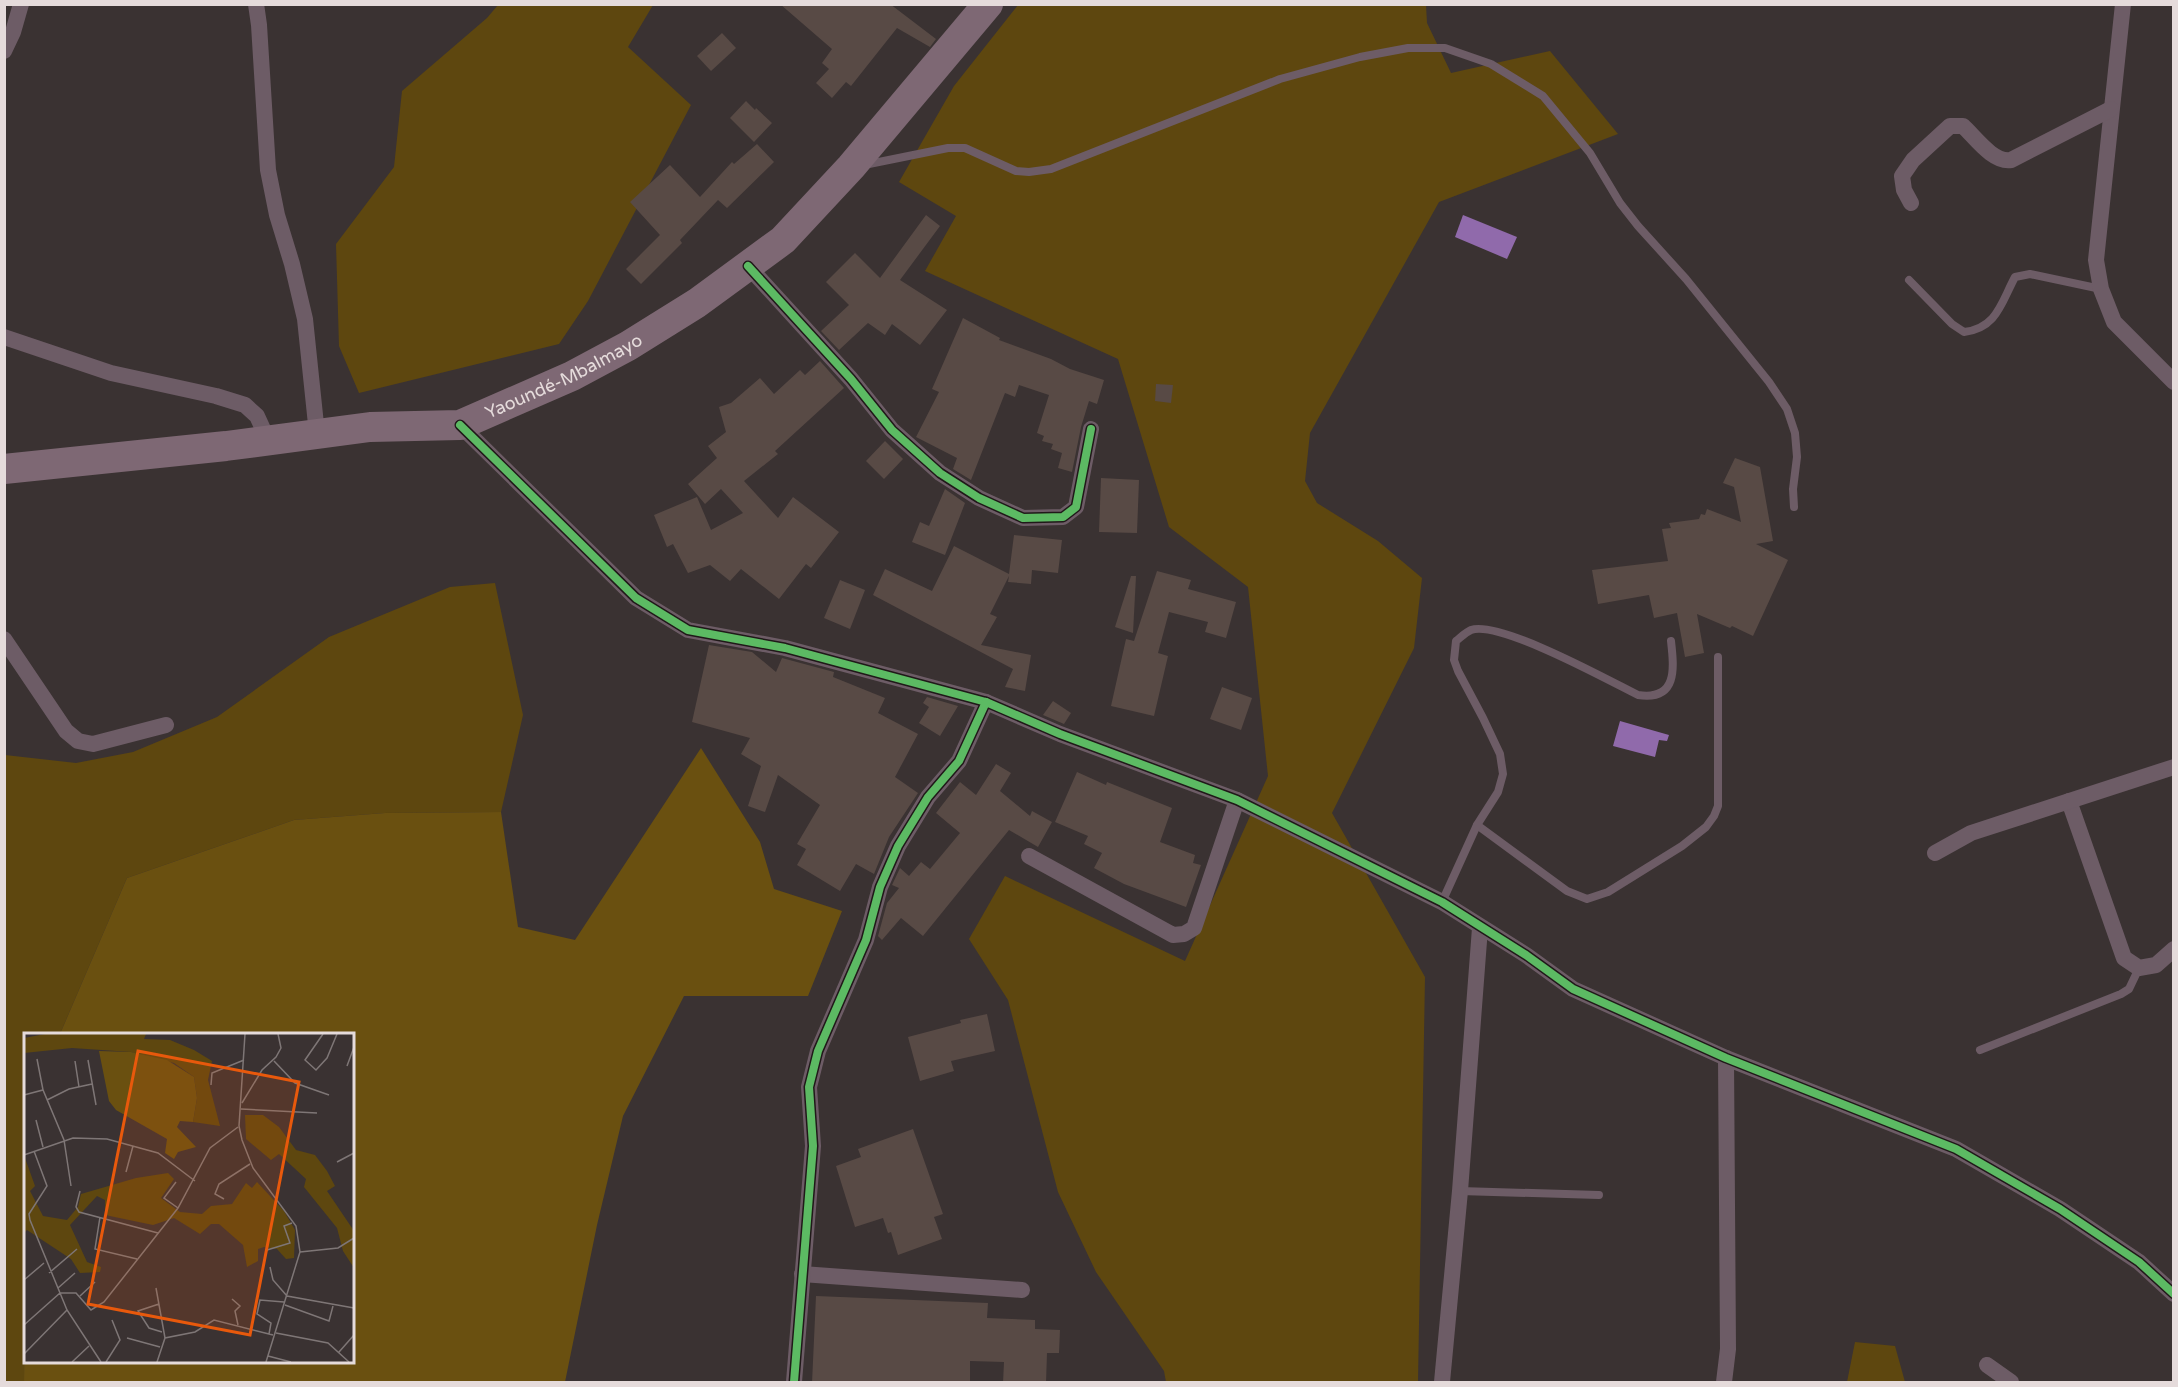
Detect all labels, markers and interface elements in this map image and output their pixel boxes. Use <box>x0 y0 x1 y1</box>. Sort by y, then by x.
street label: Yaoundé-Mbalmayo <box>482 329 646 424</box>
inset map <box>24 1033 354 1363</box>

